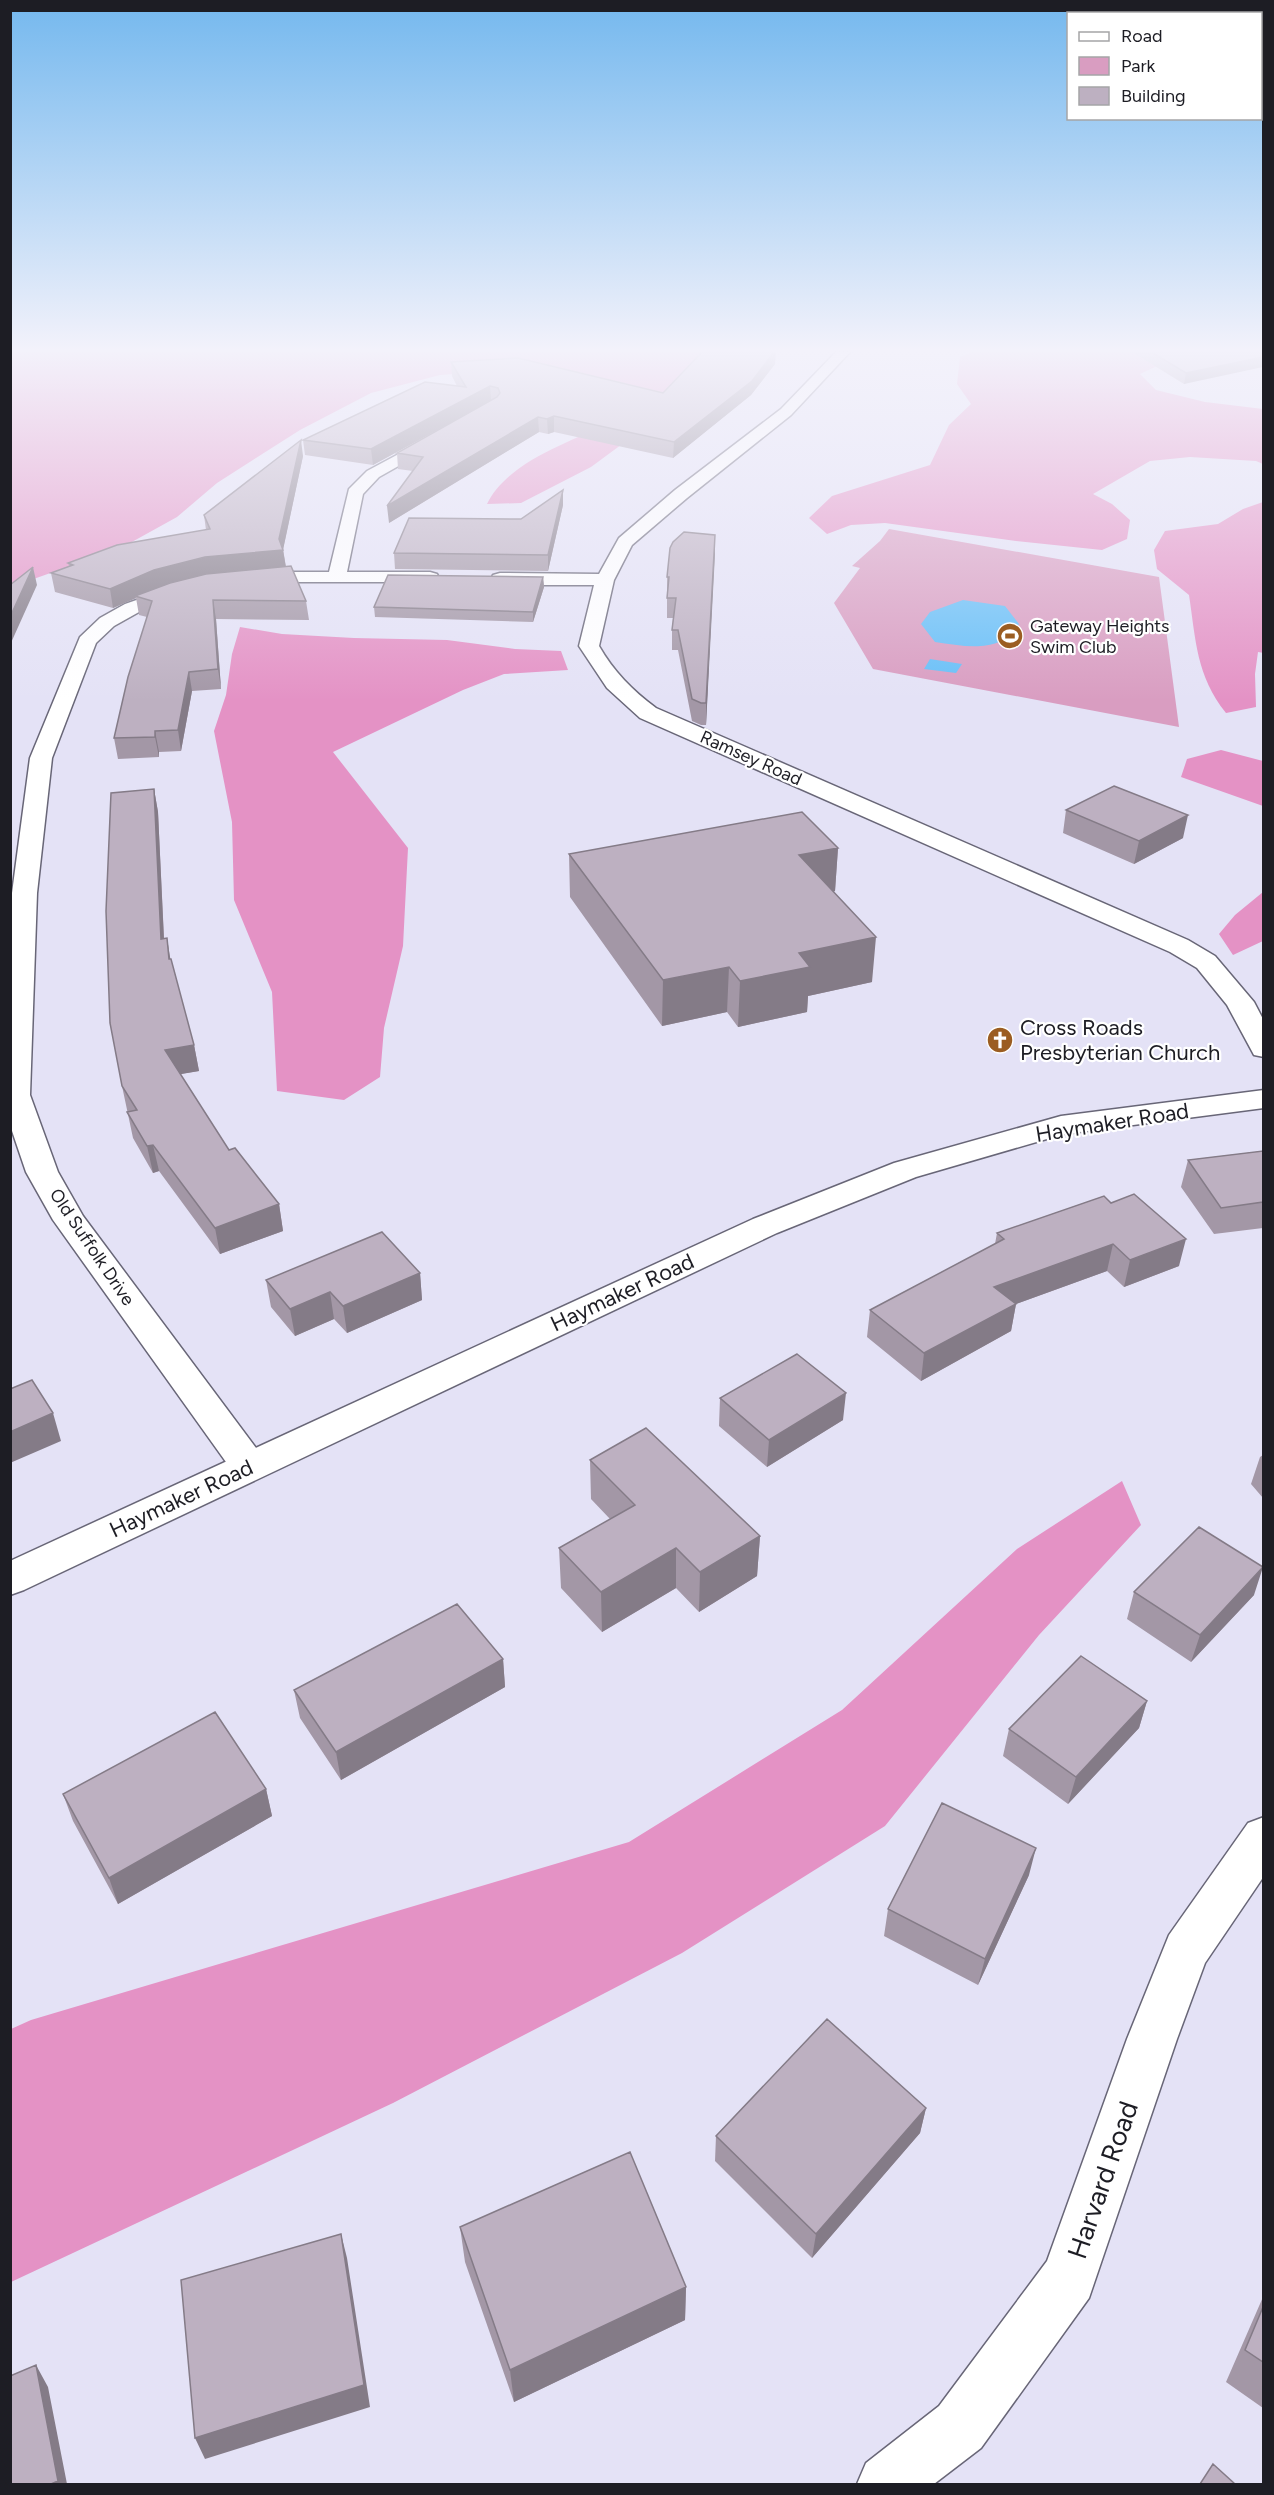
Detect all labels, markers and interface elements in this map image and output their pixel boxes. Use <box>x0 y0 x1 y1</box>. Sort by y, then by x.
legend <box>1067 12 1262 120</box>
text: Road <box>1121 25 1162 47</box>
text: Park <box>1121 55 1156 77</box>
text: Building <box>1121 85 1186 107</box>
place label: Gateway Heights Swim Club <box>1030 615 1169 658</box>
sports icon: Gateway Heights Swim Club <box>995 621 1025 651</box>
street label: Ramsey Road <box>697 726 805 790</box>
place label: Cross Roads Presbyterian Church <box>1020 1014 1220 1066</box>
church icon: Cross Roads Presbyterian Church <box>985 1025 1015 1055</box>
street label: Haymaker Road <box>1033 1097 1191 1148</box>
street label: Old Suffolk Drive <box>45 1184 139 1310</box>
street label: Haymaker Road <box>546 1247 698 1337</box>
street label: Haymaker Road <box>105 1453 257 1543</box>
street label: Harvard Road <box>1060 2097 1145 2263</box>

